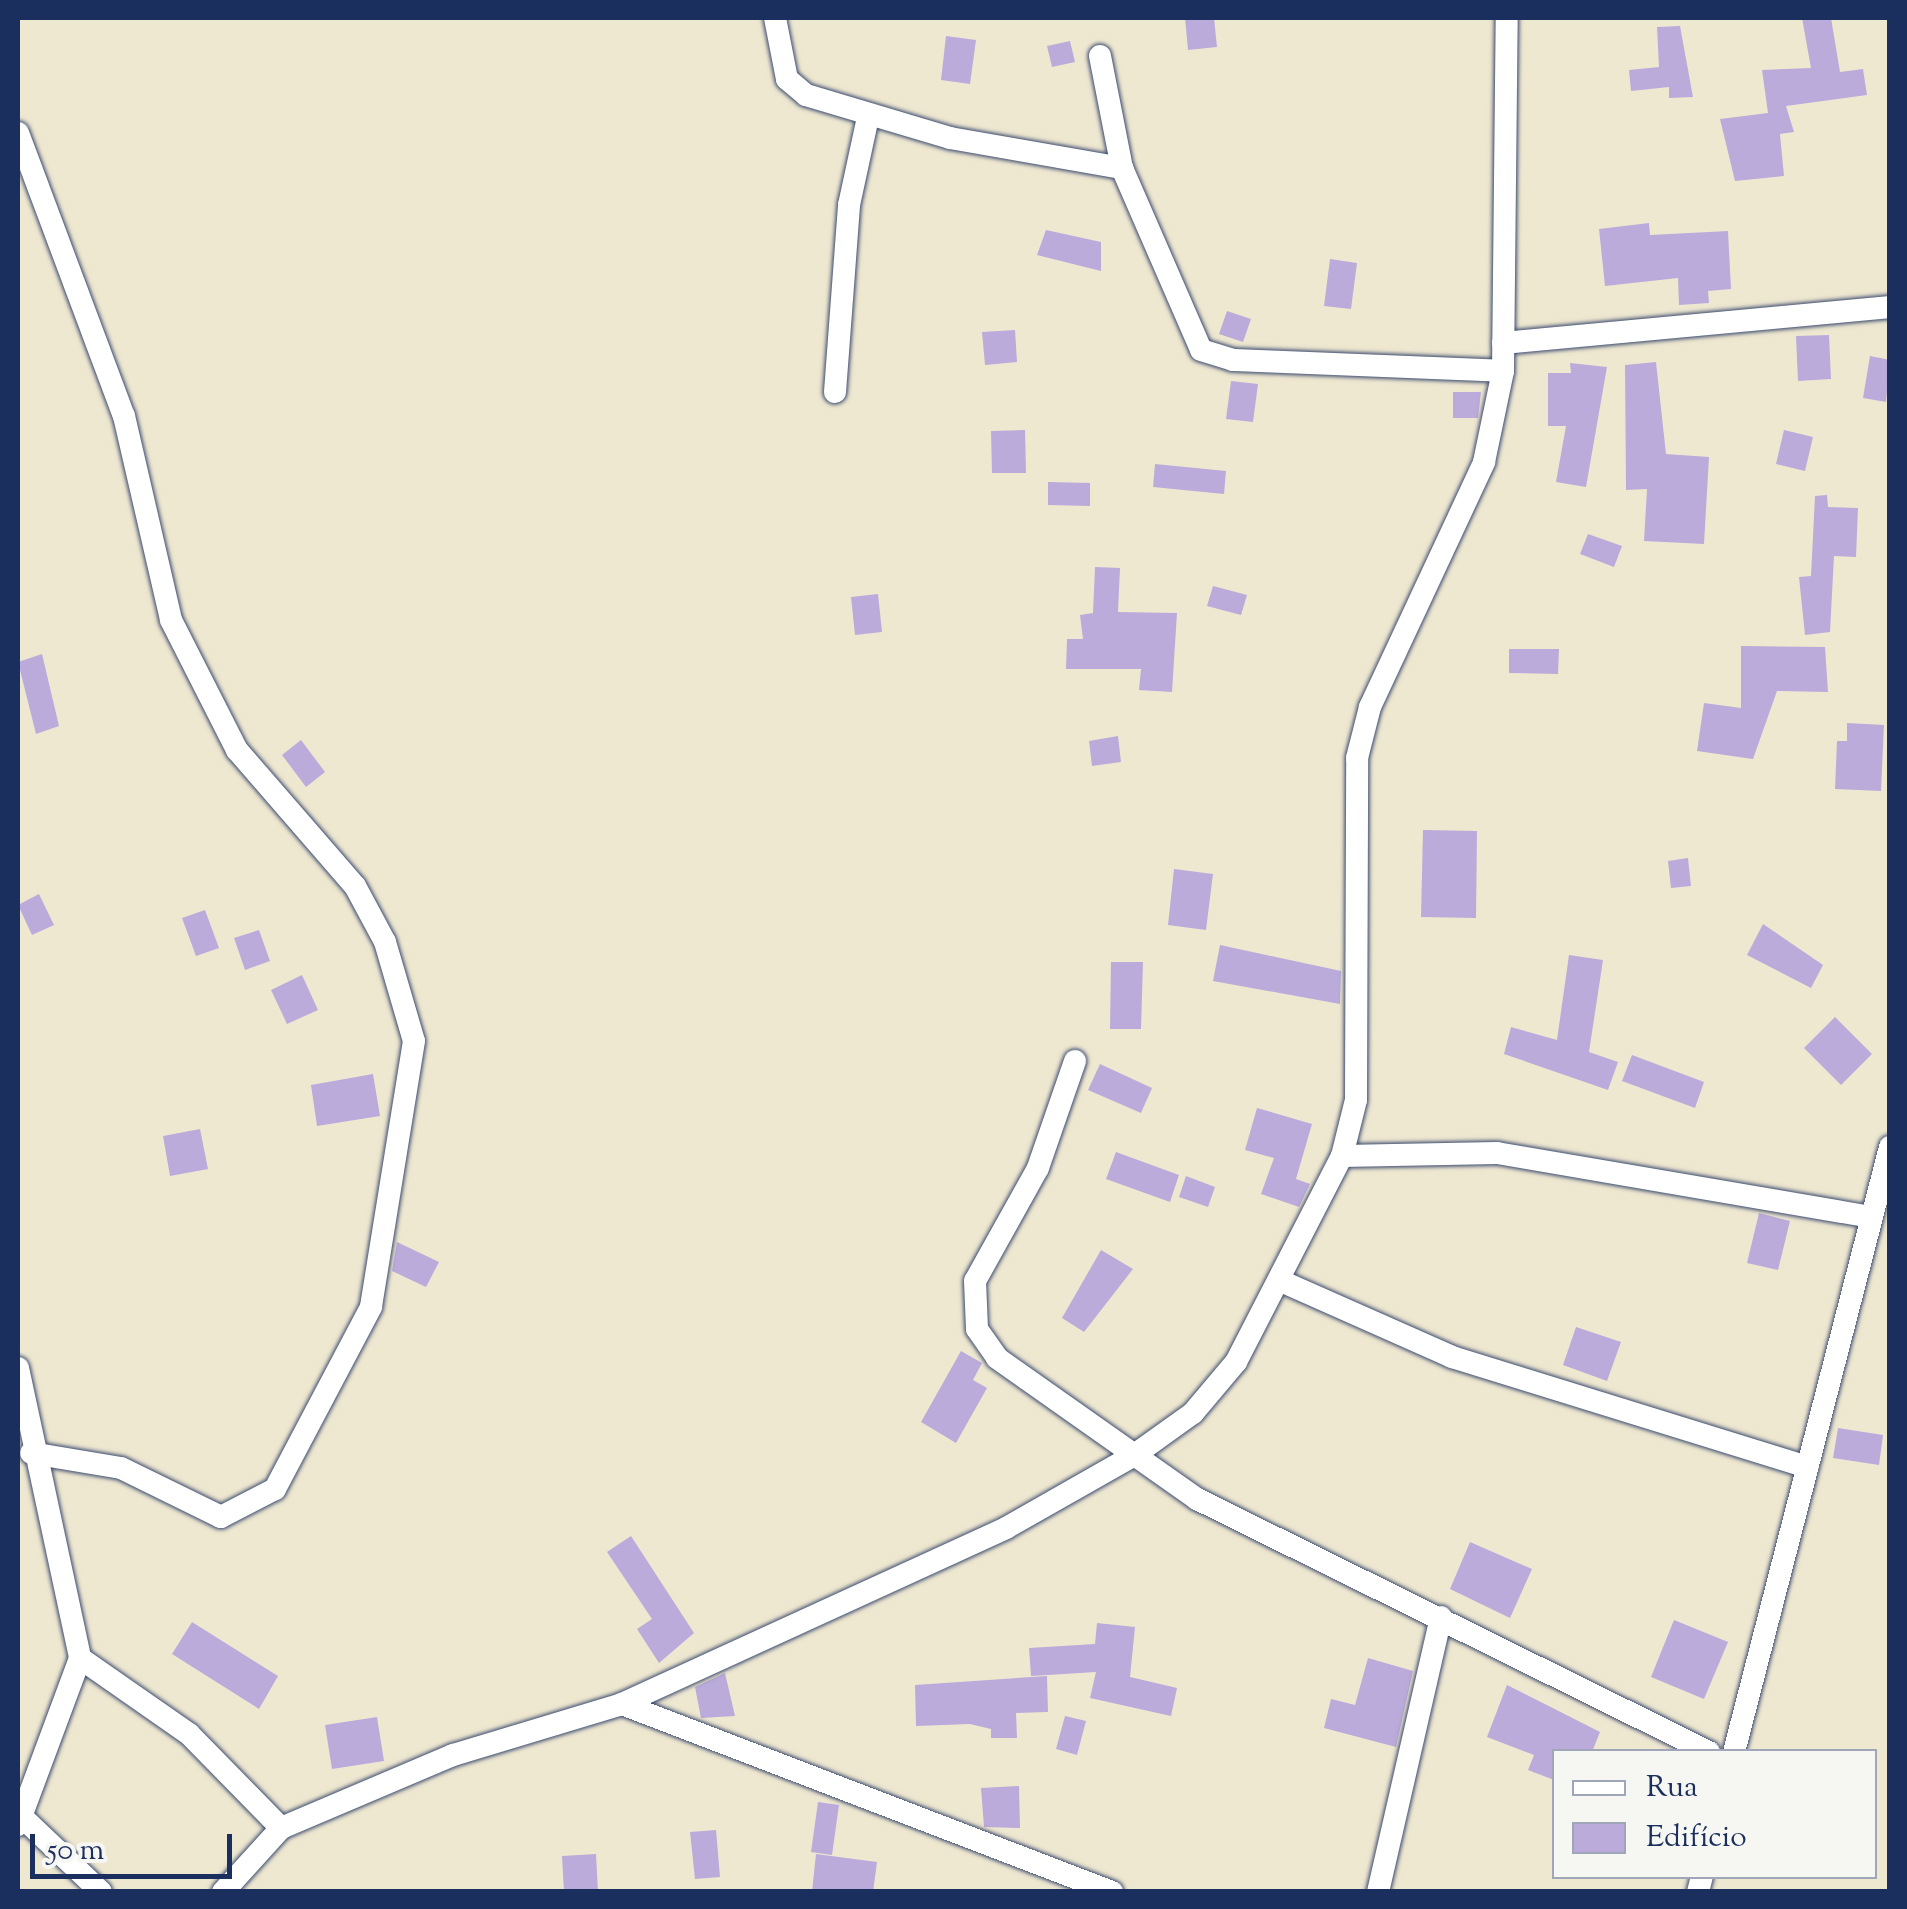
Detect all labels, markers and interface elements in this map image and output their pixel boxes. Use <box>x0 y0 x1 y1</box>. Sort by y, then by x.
legend <box>1552 1749 1877 1879</box>
text: Rua <box>1646 1767 1698 1810</box>
scale bar <box>35 1814 238 1876</box>
text: Edifício <box>1646 1817 1747 1860</box>
text: 50 m <box>47 1830 104 1873</box>

